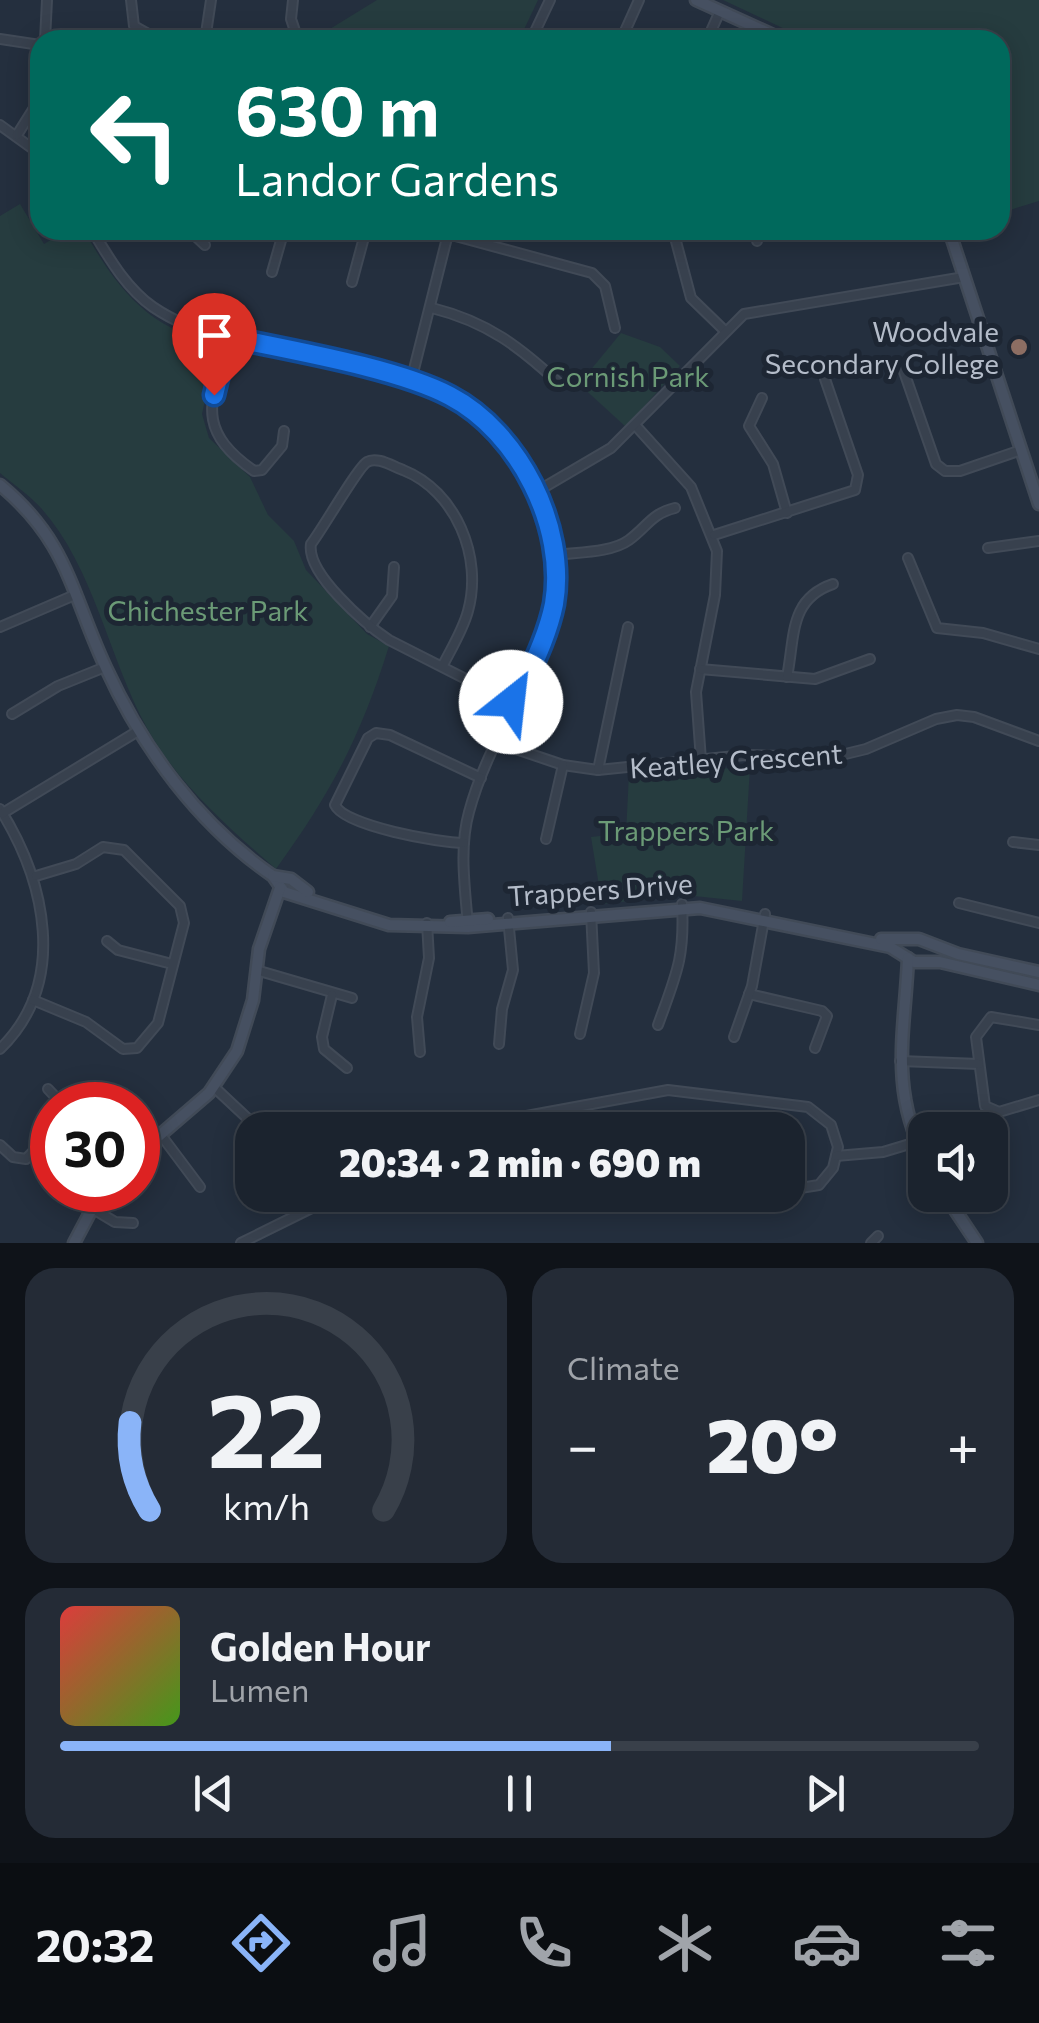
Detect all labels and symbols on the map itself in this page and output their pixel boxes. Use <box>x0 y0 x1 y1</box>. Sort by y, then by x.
pin <box>172 293 257 396</box>
place label: Woodvale Secondary College <box>765 314 999 380</box>
marker: Woodvale Secondary College <box>1008 336 1030 358</box>
park label: Cornish Park <box>546 359 710 393</box>
park label: Chichester Park <box>108 593 308 627</box>
position arrow <box>459 650 563 754</box>
street label: Keatley Crescent <box>628 736 844 784</box>
park label: Trappers Park <box>598 813 774 847</box>
street label: Trappers Drive <box>506 866 694 912</box>
speed limit sign: 30 <box>30 1082 160 1212</box>

